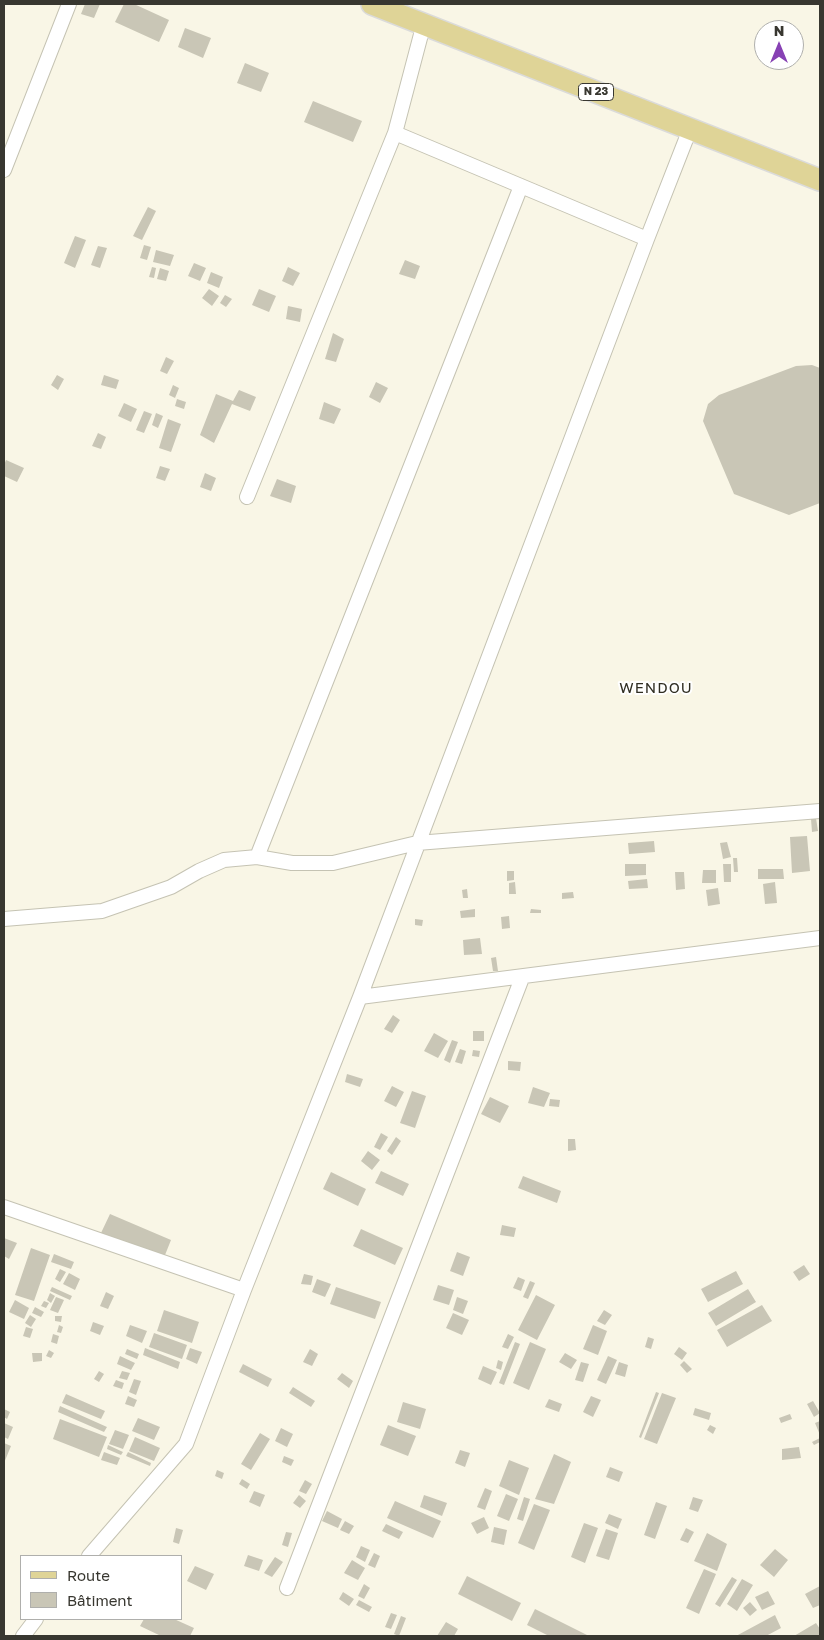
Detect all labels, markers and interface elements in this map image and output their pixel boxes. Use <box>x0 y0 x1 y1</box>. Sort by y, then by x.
north arrow <box>754 20 804 70</box>
text: N <box>774 22 784 39</box>
road number: N 23 <box>578 84 614 100</box>
district label: WENDOU <box>619 679 693 697</box>
legend <box>20 1555 182 1620</box>
text: Route <box>67 1566 110 1584</box>
text: Bâtiment <box>67 1591 132 1609</box>

